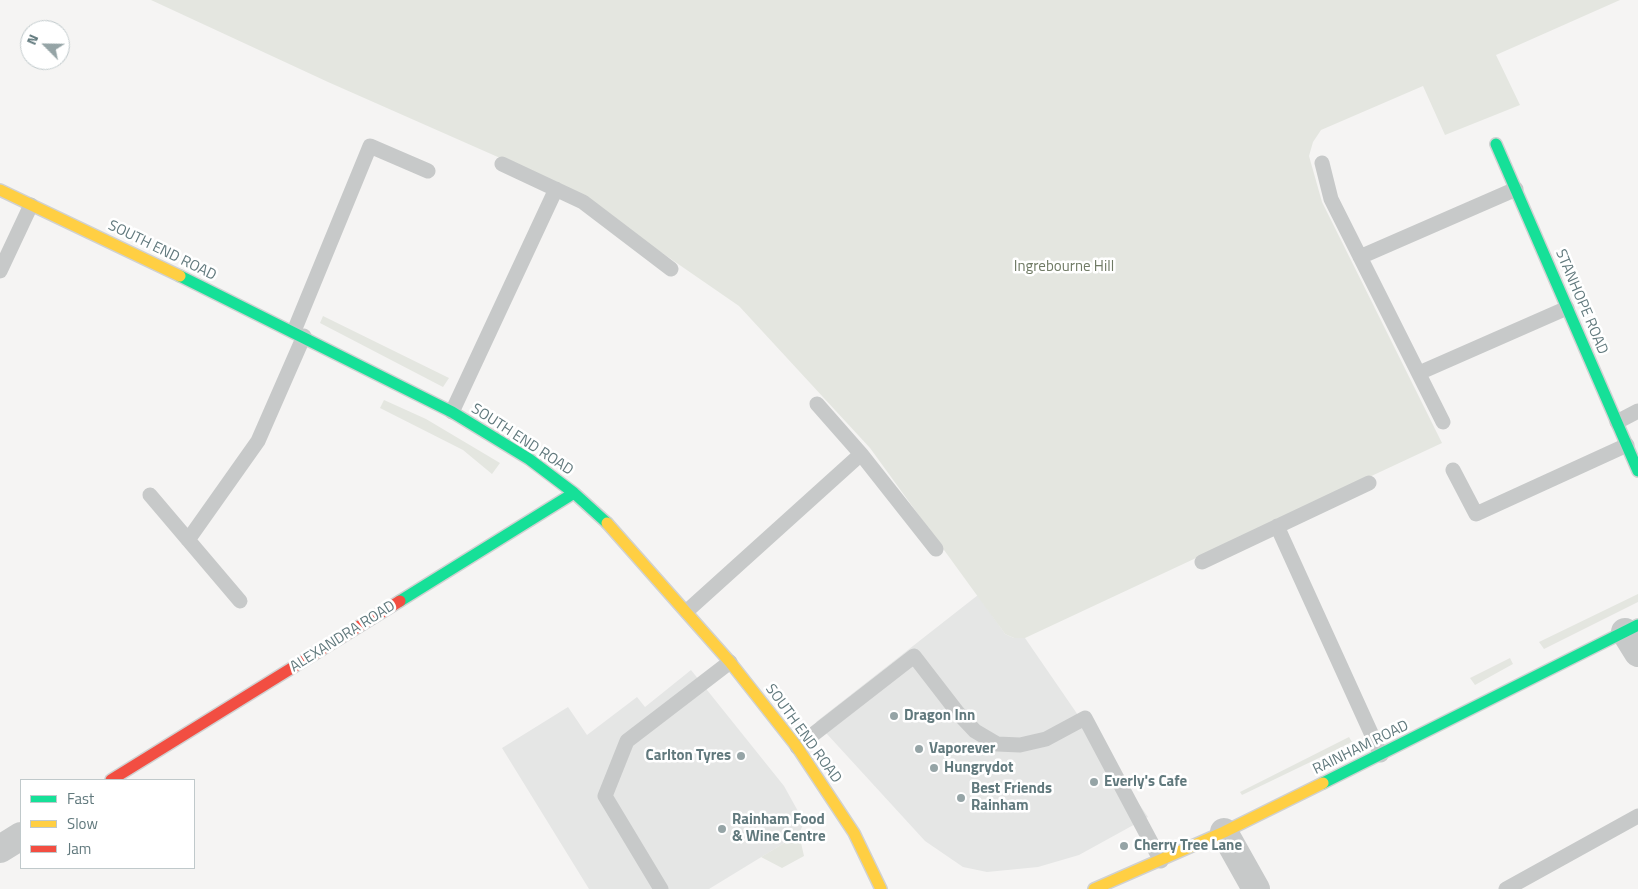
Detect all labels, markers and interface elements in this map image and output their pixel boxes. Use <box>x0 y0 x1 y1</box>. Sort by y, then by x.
north arrow <box>20 20 70 70</box>
text: N <box>20 31 43 48</box>
street label: SOUTH END ROAD <box>105 217 219 285</box>
street label: STANHOPE ROAD <box>1551 247 1611 357</box>
park label: Ingrebourne Hill <box>1014 258 1114 276</box>
street label: SOUTH END ROAD <box>468 400 576 480</box>
street label: ALEXANDRA ROAD <box>287 597 399 677</box>
street label: SOUTH END ROAD <box>761 681 845 787</box>
place label: Dragon Inn <box>904 707 975 725</box>
marker: Dragon Inn <box>888 710 900 722</box>
street label: RAINHAM ROAD <box>1310 717 1412 779</box>
place label: Vaporever <box>929 740 995 758</box>
marker: Vaporever <box>913 743 925 755</box>
place label: Carlton Tyres <box>646 747 731 765</box>
marker: Carlton Tyres <box>735 750 747 762</box>
place label: Hungrydot <box>944 759 1013 777</box>
marker: Hungrydot <box>928 762 940 774</box>
place label: Everly's Cafe <box>1104 773 1187 791</box>
marker: Everly's Cafe <box>1088 776 1100 788</box>
legend <box>20 779 195 869</box>
place label: Best Friends Rainham <box>971 780 1052 815</box>
text: Fast <box>67 787 94 810</box>
marker: Best Friends Rainham <box>955 792 967 804</box>
place label: Rainham Food & Wine Centre <box>732 811 826 846</box>
text: Slow <box>67 812 98 835</box>
marker: Rainham Food & Wine Centre <box>716 823 728 835</box>
text: Jam <box>67 837 91 860</box>
place label: Cherry Tree Lane <box>1134 837 1242 855</box>
marker: Cherry Tree Lane <box>1118 840 1130 852</box>

